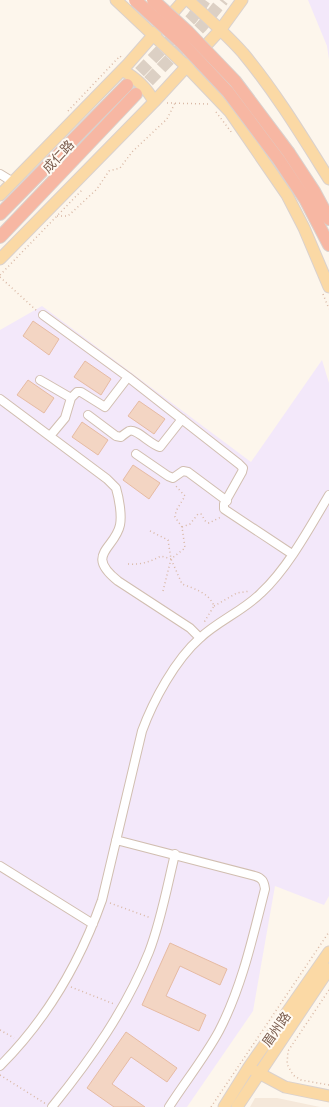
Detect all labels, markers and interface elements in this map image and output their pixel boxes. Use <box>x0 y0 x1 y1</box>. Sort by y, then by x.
street label: 成仁路 <box>40 137 77 176</box>
street label: 眉州路 <box>259 1009 294 1050</box>

